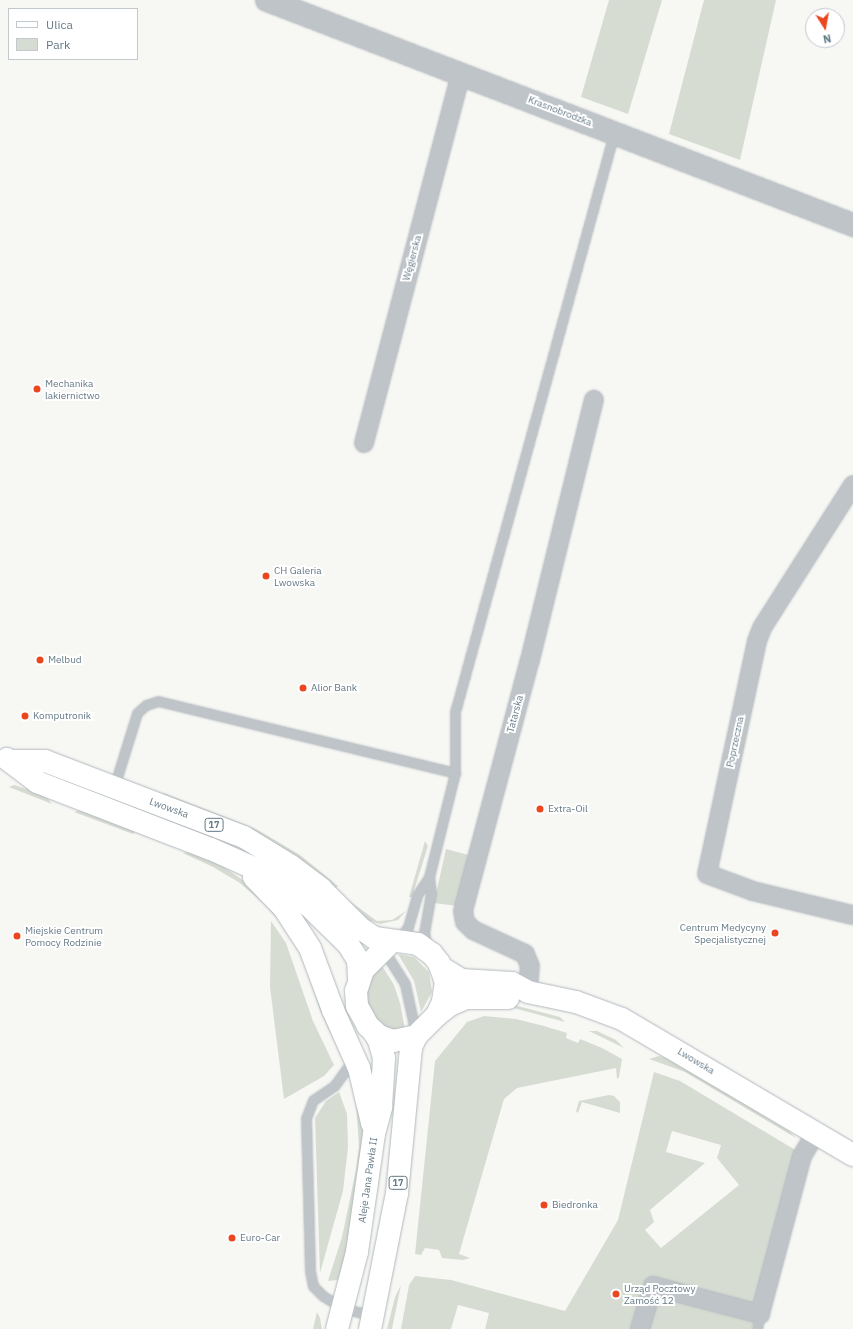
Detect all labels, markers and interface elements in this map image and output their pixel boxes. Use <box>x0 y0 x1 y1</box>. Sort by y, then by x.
legend <box>8 8 138 60</box>
north arrow <box>805 8 845 48</box>
text: Ulica <box>46 17 73 32</box>
text: N <box>822 31 832 46</box>
text: Park <box>46 37 70 52</box>
street label: Krasnobrodzka <box>526 93 594 129</box>
street label: Węgierska <box>400 234 424 282</box>
place label: Mechanika lakiernictwo <box>45 377 100 400</box>
marker: Mechanika lakiernictwo <box>32 384 42 394</box>
place label: CH Galeria Lwowska <box>274 564 322 588</box>
marker: CH Galeria Lwowska <box>261 571 271 581</box>
place label: Melbud <box>48 654 82 666</box>
marker: Melbud <box>35 655 45 665</box>
place label: Alior Bank <box>311 682 357 694</box>
marker: Alior Bank <box>298 683 308 693</box>
street label: Tatarska <box>504 694 526 734</box>
place label: Komputronik <box>33 710 91 722</box>
marker: Komputronik <box>20 711 30 721</box>
street label: Poprzeczna <box>724 715 746 769</box>
street label: Lwowska <box>148 795 190 821</box>
place label: Extra-Oil <box>548 803 588 815</box>
marker: Extra-Oil <box>535 804 545 814</box>
road number: 17 <box>204 818 224 832</box>
place label: Centrum Medycyny Specjalistycznej <box>680 921 766 944</box>
place label: Miejskie Centrum Pomocy Rodzinie <box>25 924 103 948</box>
marker: Centrum Medycyny Specjalistycznej <box>769 927 781 939</box>
marker: Miejskie Centrum Pomocy Rodzinie <box>12 931 22 941</box>
street label: Lwowska <box>675 1045 717 1077</box>
street label: Aleje Jana Pawła II <box>356 1136 380 1224</box>
road number: 17 <box>388 1176 408 1190</box>
place label: Biedronka <box>552 1199 598 1211</box>
marker: Biedronka <box>539 1200 549 1210</box>
place label: Euro-Car <box>240 1232 280 1244</box>
marker: Euro-Car <box>227 1233 237 1243</box>
place label: Urząd Pocztowy Zamość 12 <box>624 1282 695 1306</box>
marker: Urząd Pocztowy Zamość 12 <box>611 1289 621 1299</box>

